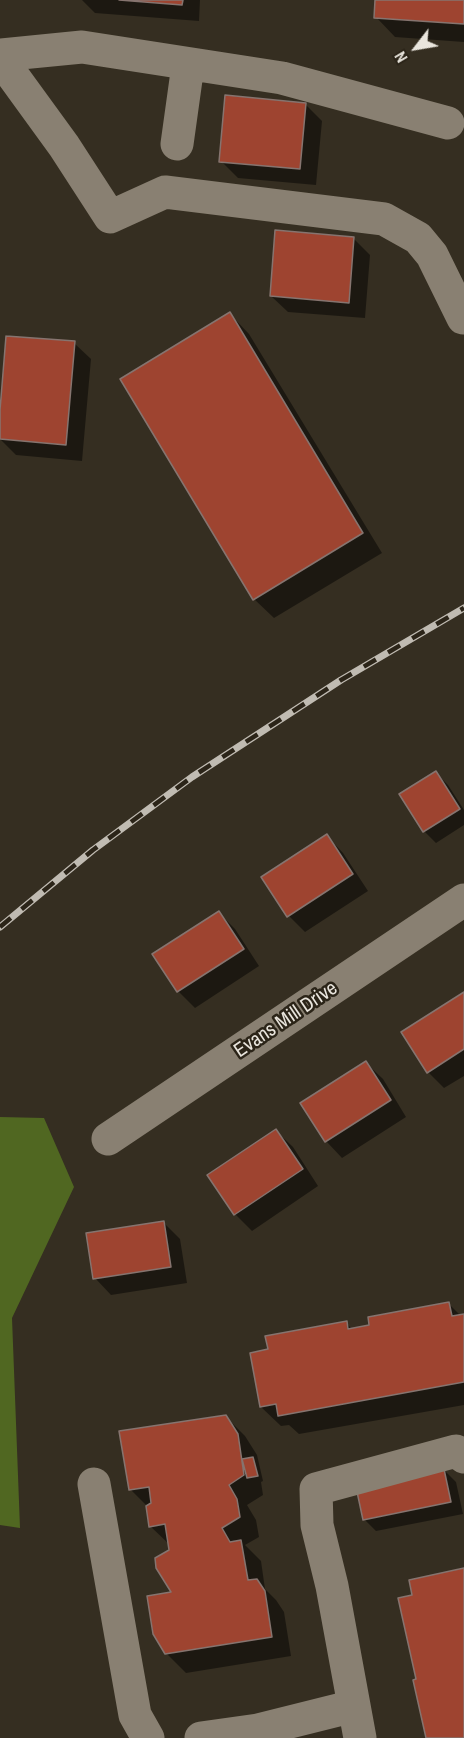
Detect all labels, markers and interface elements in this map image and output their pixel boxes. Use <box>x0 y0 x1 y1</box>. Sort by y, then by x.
north arrow <box>386 18 446 78</box>
text: N <box>389 48 412 67</box>
street label: Evans Mill Drive <box>230 977 342 1063</box>

